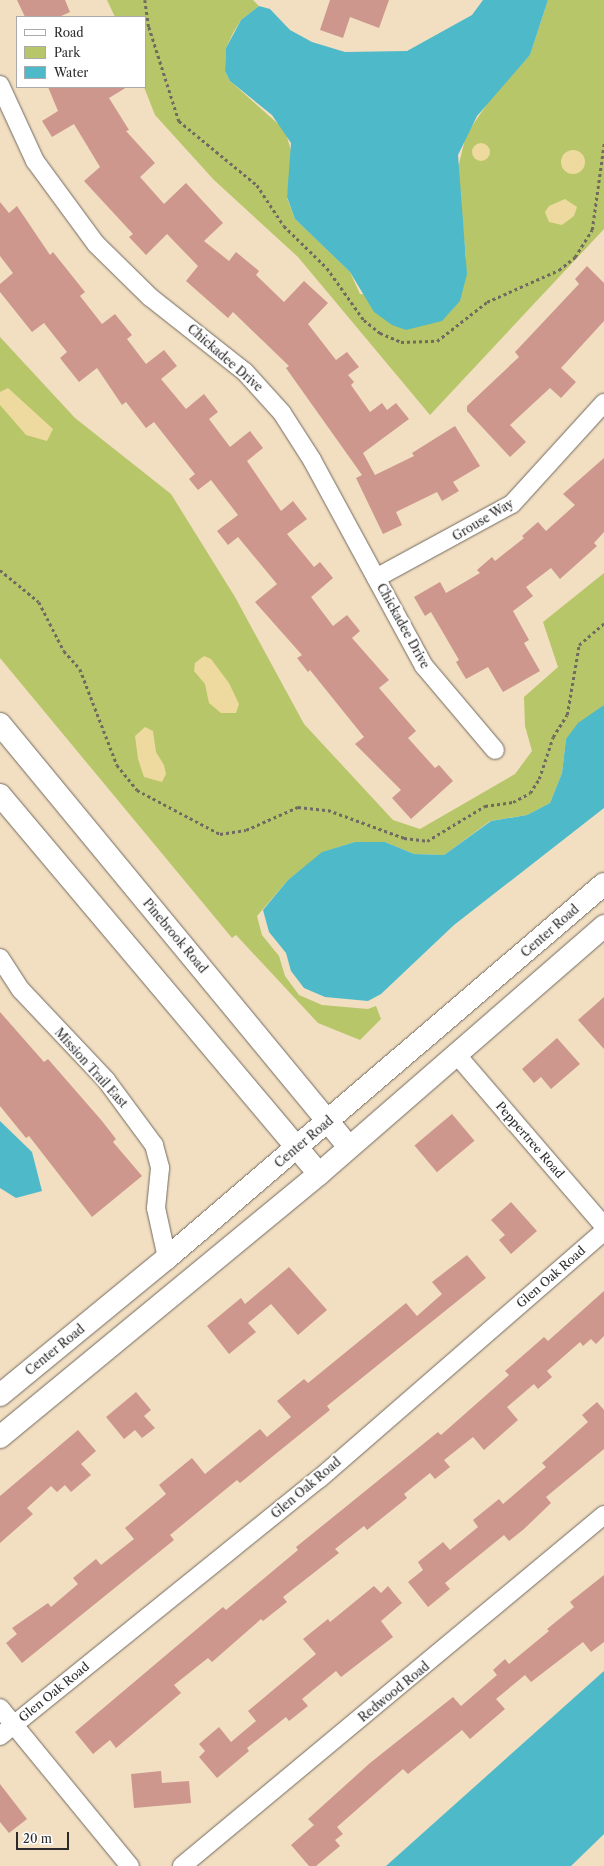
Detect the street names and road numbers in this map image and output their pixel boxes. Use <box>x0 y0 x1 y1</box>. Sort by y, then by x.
street label: Chickadee Drive <box>184 321 266 395</box>
street label: Grouse Way <box>450 496 516 544</box>
street label: Chickadee Drive <box>374 581 432 671</box>
street label: Pinebrook Road <box>140 896 210 976</box>
street label: Center Road <box>518 902 582 960</box>
street label: Mission Trail East <box>52 1025 130 1111</box>
street label: Peppertree Road <box>493 1099 567 1181</box>
street label: Center Road <box>272 1113 336 1171</box>
street label: Glen Oak Road <box>514 1243 588 1311</box>
street label: Center Road <box>22 1322 88 1378</box>
street label: Glen Oak Road <box>268 1455 344 1521</box>
street label: Glen Oak Road <box>16 1659 92 1725</box>
street label: Redwood Road <box>356 1659 432 1725</box>

